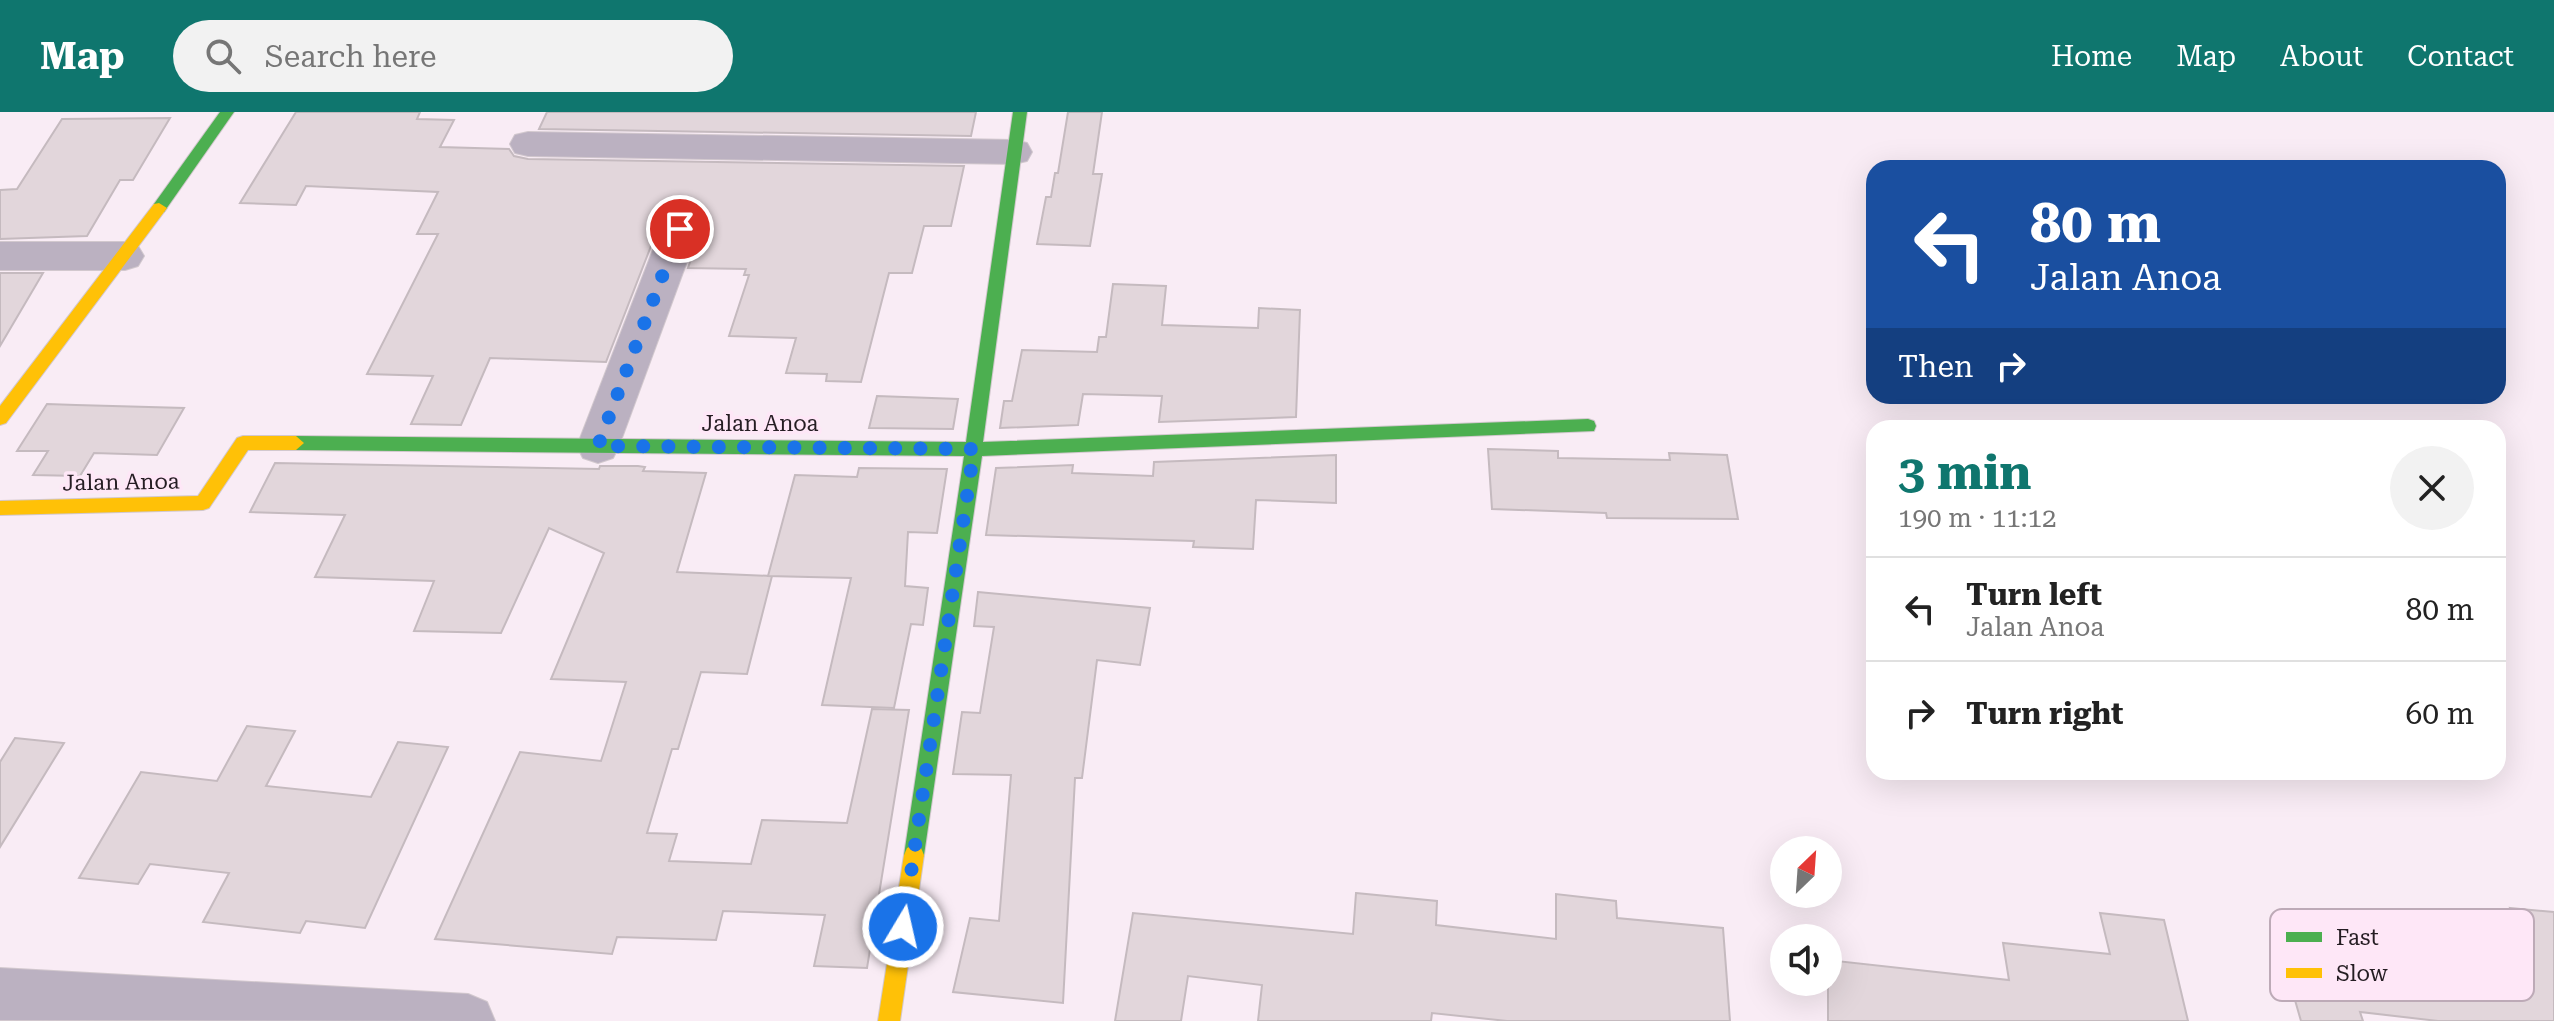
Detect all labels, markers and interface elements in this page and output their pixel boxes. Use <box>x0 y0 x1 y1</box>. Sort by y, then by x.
search box <box>173 20 733 92</box>
text: Map <box>40 34 125 78</box>
icon: search <box>201 34 245 78</box>
text: Search here <box>265 39 437 74</box>
text: Home <box>2051 40 2132 73</box>
text: Map <box>2176 40 2236 73</box>
text: About <box>2280 40 2363 73</box>
text: Contact <box>2407 40 2514 73</box>
text: 80 m <box>2030 190 2161 256</box>
icon: left <box>1898 192 2002 296</box>
pin <box>646 195 714 263</box>
icon: arrive <box>658 207 702 251</box>
text: Jalan Anoa <box>2030 257 2222 299</box>
icon: right <box>1989 344 2033 388</box>
text: Then <box>1898 349 1973 384</box>
street label: Jalan Anoa <box>701 411 819 436</box>
text: 3 min <box>1898 445 2031 501</box>
button: close <box>2390 446 2474 530</box>
street label: Jalan Anoa <box>62 468 180 496</box>
text: 190 m · 11:12 <box>1898 503 2057 533</box>
text: Turn left <box>1966 577 2102 612</box>
icon: left <box>1898 587 1942 631</box>
text: 80 m <box>2405 592 2474 627</box>
text: Jalan Anoa <box>1966 612 2104 642</box>
icon: right <box>1898 691 1942 735</box>
text: Turn right <box>1966 696 2123 731</box>
text: 60 m <box>2405 696 2474 731</box>
north arrow <box>1770 836 1842 908</box>
map controls <box>1770 836 1842 996</box>
position arrow <box>861 885 945 969</box>
legend <box>2270 909 2534 1001</box>
button: sound <box>1770 924 1842 996</box>
text: Fast <box>2336 925 2379 950</box>
text: Slow <box>2336 961 2389 986</box>

